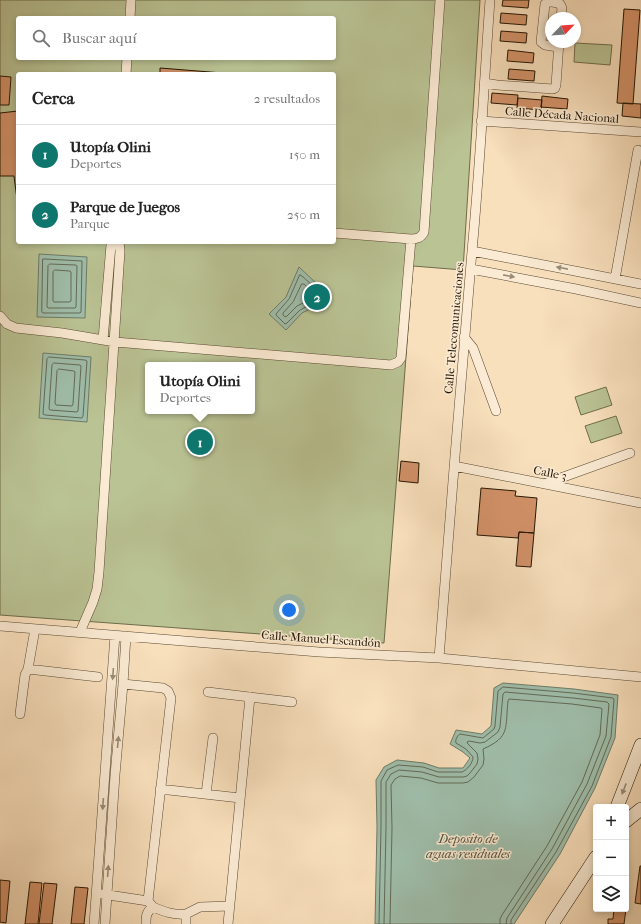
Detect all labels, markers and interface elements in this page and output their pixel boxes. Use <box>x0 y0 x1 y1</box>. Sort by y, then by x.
north arrow <box>545 12 581 48</box>
search box <box>16 16 336 60</box>
icon: search <box>30 27 52 49</box>
text: Buscar aquí <box>62 29 137 47</box>
text: Cerca <box>32 88 74 108</box>
text: 2 resultados <box>254 91 320 106</box>
street label: Calle Década Nacional <box>505 104 620 126</box>
text: Utopía Olini <box>70 138 151 156</box>
text: 1 <box>43 147 47 162</box>
text: 150 m <box>289 147 320 162</box>
text: Deportes <box>70 156 121 171</box>
text: Parque de Juegos <box>70 198 180 216</box>
text: 2 <box>42 207 48 222</box>
text: 250 m <box>287 207 320 222</box>
text: Parque <box>70 216 110 231</box>
street label: Calle Telecomunicaciones <box>441 261 467 394</box>
one-way arrow <box>556 265 568 271</box>
one-way arrow <box>503 274 515 280</box>
pin: 2 <box>304 282 330 312</box>
popup <box>145 362 255 414</box>
text: Utopía Olini <box>160 372 240 390</box>
text: Deportes <box>160 390 211 405</box>
pin: 1 <box>187 427 213 457</box>
street label: Calle 3 <box>532 463 568 483</box>
your location <box>279 600 299 620</box>
street label: Calle Manuel Escandón <box>261 628 381 650</box>
one-way arrow <box>109 668 116 680</box>
one-way arrow <box>115 735 121 748</box>
one-way arrow <box>621 783 627 795</box>
one-way arrow <box>100 798 107 810</box>
map controls <box>593 804 629 912</box>
button: + <box>593 804 629 840</box>
water label: Deposito de aguas residuales <box>426 831 511 861</box>
button: − <box>593 840 629 876</box>
one-way arrow <box>105 865 112 877</box>
button: layers <box>593 876 629 912</box>

